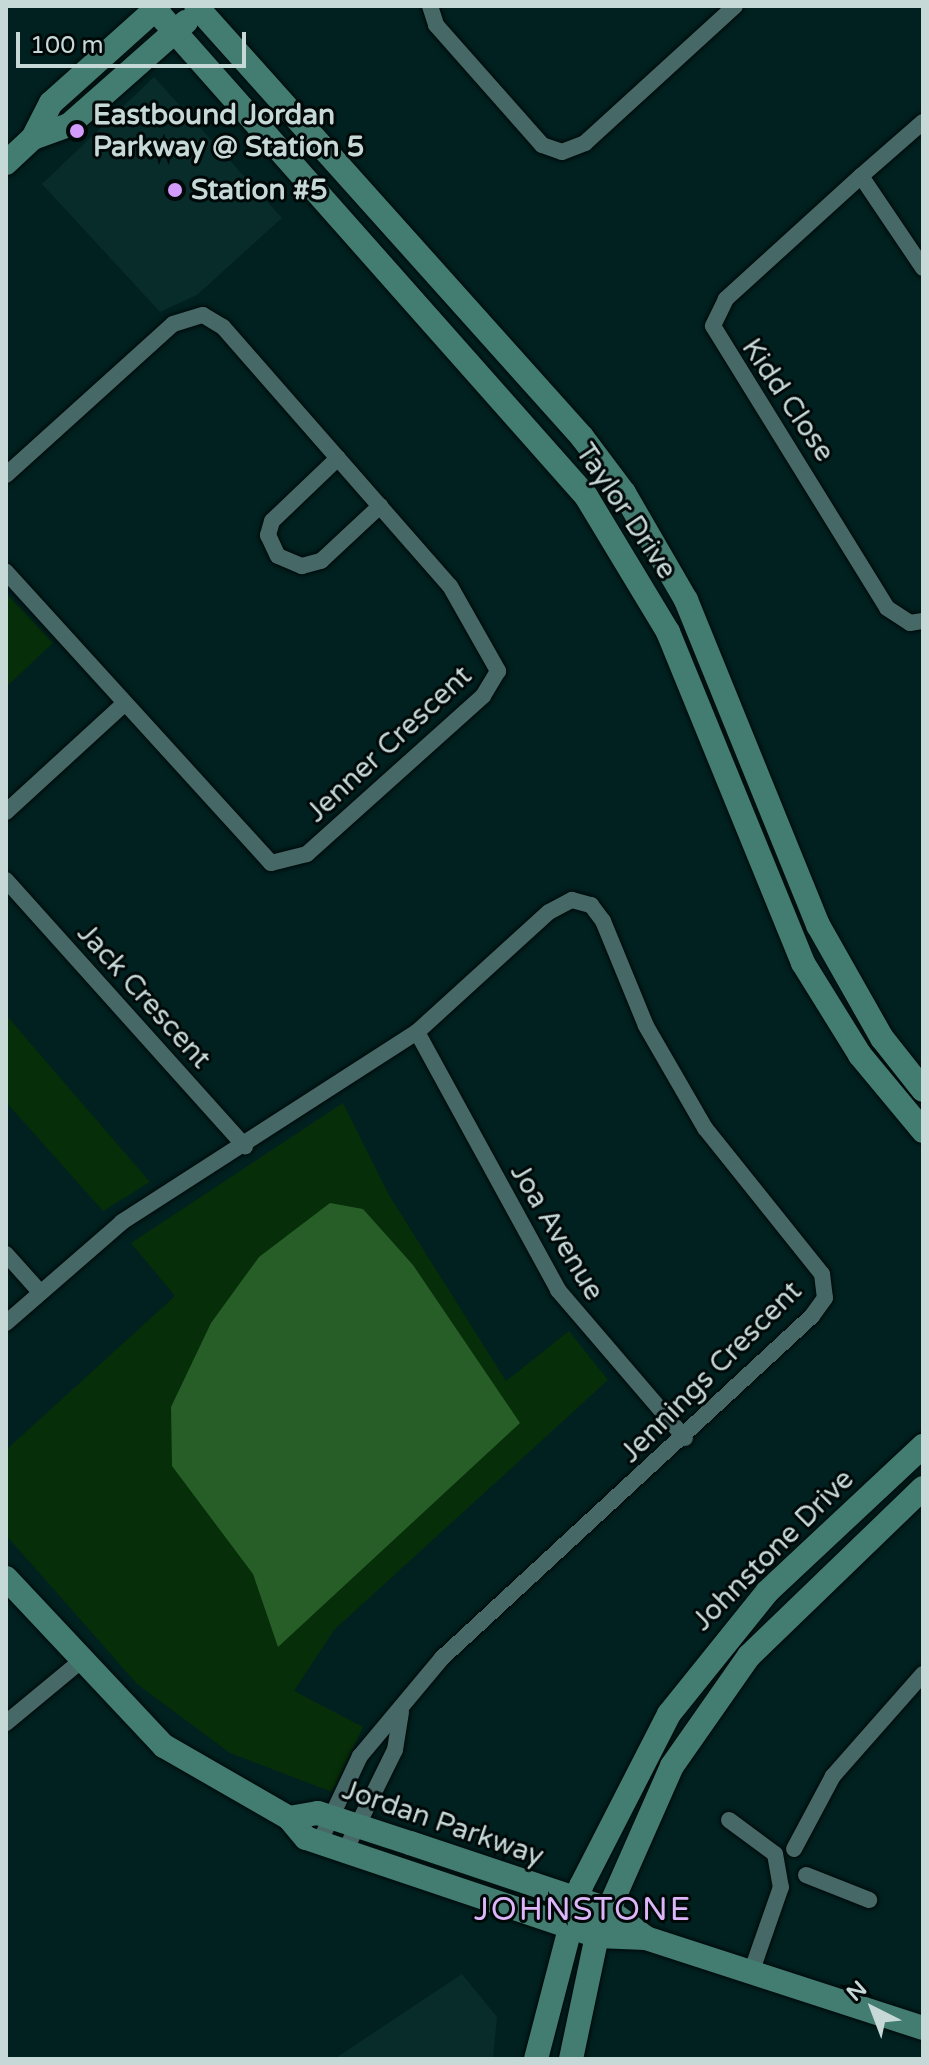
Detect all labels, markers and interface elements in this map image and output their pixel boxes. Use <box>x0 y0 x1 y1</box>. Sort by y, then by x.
scale bar <box>20 16 250 66</box>
text: 100 m <box>30 31 104 60</box>
place label: Eastbound Jordan Parkway @ Station 5 <box>93 98 364 164</box>
marker: Eastbound Jordan Parkway @ Station 5 <box>68 122 86 140</box>
place label: Station #5 <box>191 173 327 207</box>
marker: Station #5 <box>166 181 184 199</box>
street label: Kidd Close <box>735 332 841 468</box>
street label: Taylor Drive <box>568 437 684 585</box>
street label: Jenner Crescent <box>299 659 479 829</box>
street label: Jack Crescent <box>70 917 218 1075</box>
street label: Joa Avenue <box>503 1158 611 1306</box>
street label: Jennings Crescent <box>613 1274 809 1470</box>
street label: Johnstone Drive <box>685 1462 861 1638</box>
street label: Jordan Parkway <box>338 1773 548 1873</box>
district label: JOHNSTONE <box>474 1891 692 1929</box>
north arrow <box>833 1969 913 2049</box>
text: N <box>842 1976 872 2007</box>

